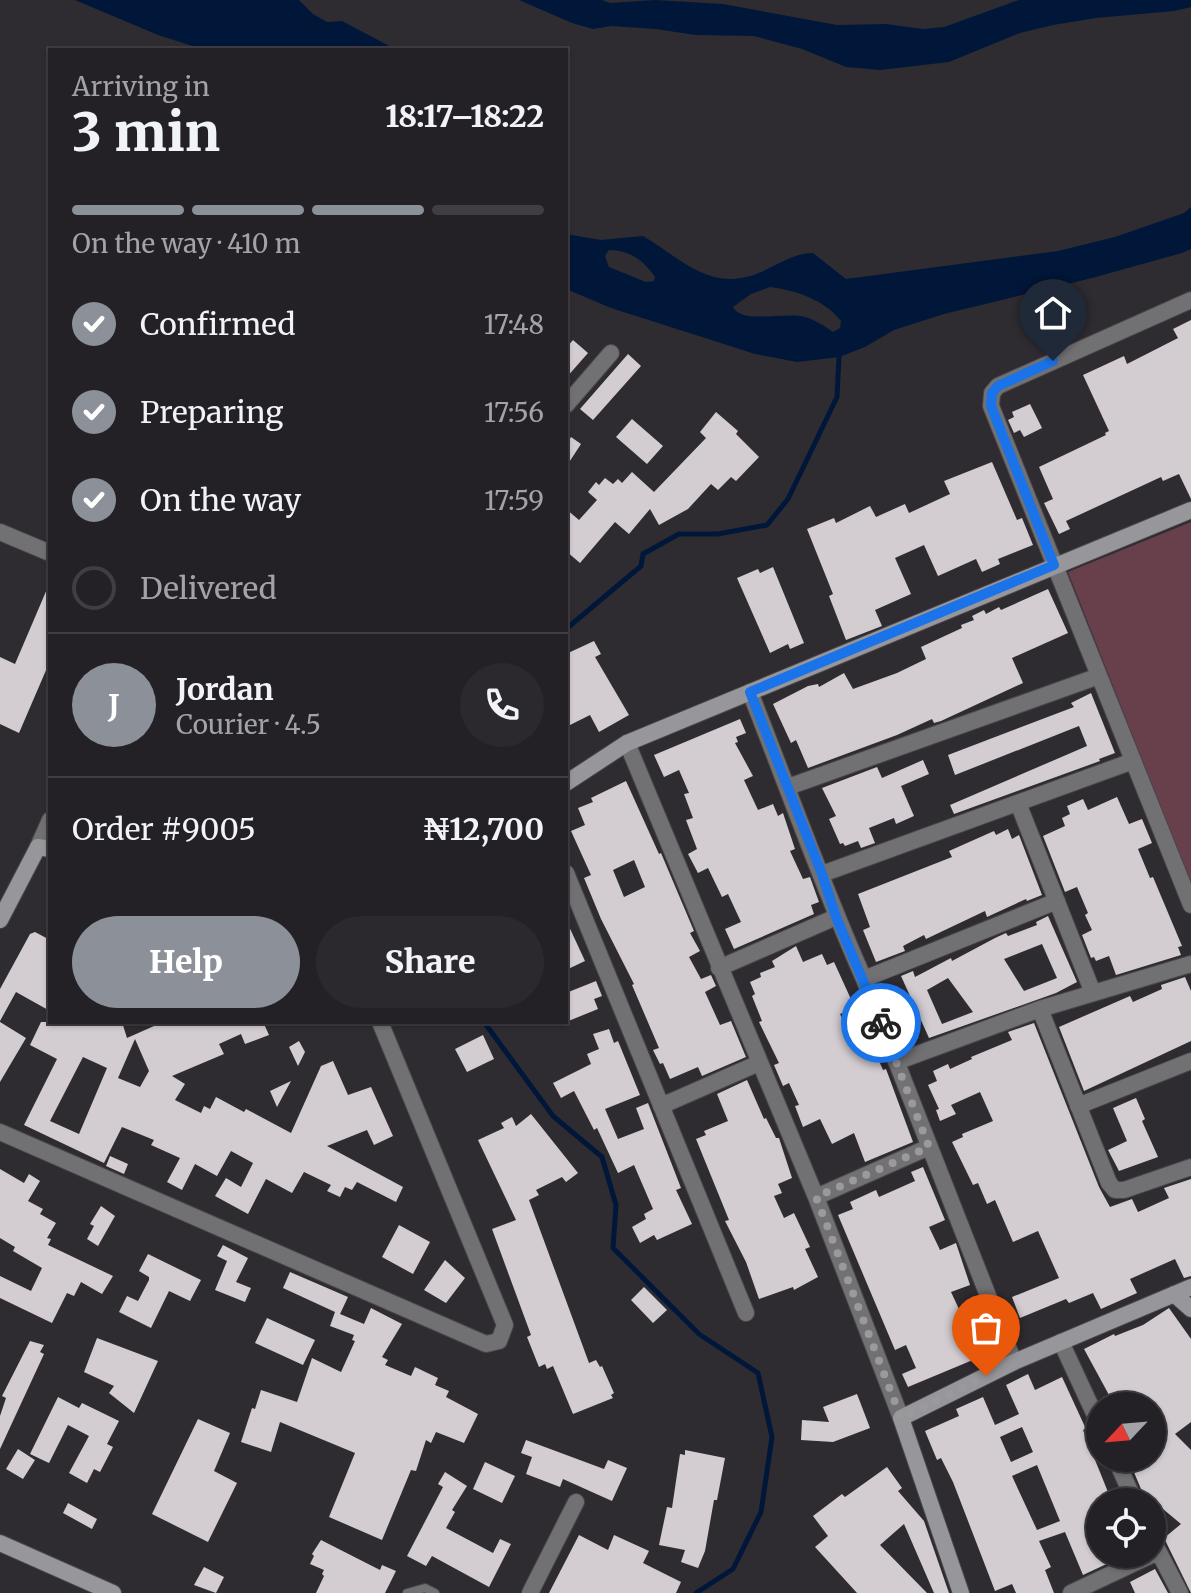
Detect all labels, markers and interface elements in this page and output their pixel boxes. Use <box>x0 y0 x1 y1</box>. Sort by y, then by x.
text: Arriving in <box>72 70 210 103</box>
text: 18:17–18:22 <box>385 97 544 135</box>
text: 3 min <box>72 100 220 165</box>
text: On the way · 410 m <box>72 227 301 260</box>
pin <box>1019 279 1087 361</box>
icon: home <box>1031 291 1075 335</box>
icon: check <box>72 302 116 346</box>
text: Confirmed <box>140 305 295 343</box>
text: 17:48 <box>484 308 544 341</box>
icon: check <box>72 390 116 434</box>
text: Preparing <box>140 393 283 431</box>
text: 17:56 <box>484 396 544 429</box>
icon: check <box>72 478 116 522</box>
text: On the way <box>140 481 301 519</box>
text: 17:59 <box>484 484 544 517</box>
text: Delivered <box>140 569 277 607</box>
button: phone <box>460 663 544 747</box>
text: Jordan <box>176 670 274 708</box>
text: J <box>108 686 120 724</box>
text: Courier · 4.5 <box>176 708 321 741</box>
text: Order #9005 <box>72 810 256 848</box>
text: ₦12,700 <box>422 810 544 848</box>
button: Help <box>72 916 300 1008</box>
button: Share <box>316 916 544 1008</box>
courier <box>841 983 921 1063</box>
icon: bike <box>859 1001 903 1045</box>
pin <box>952 1294 1020 1376</box>
icon: bag <box>964 1306 1008 1350</box>
north arrow <box>1086 1392 1166 1472</box>
map controls <box>1086 1392 1166 1568</box>
button: locate <box>1086 1488 1166 1568</box>

